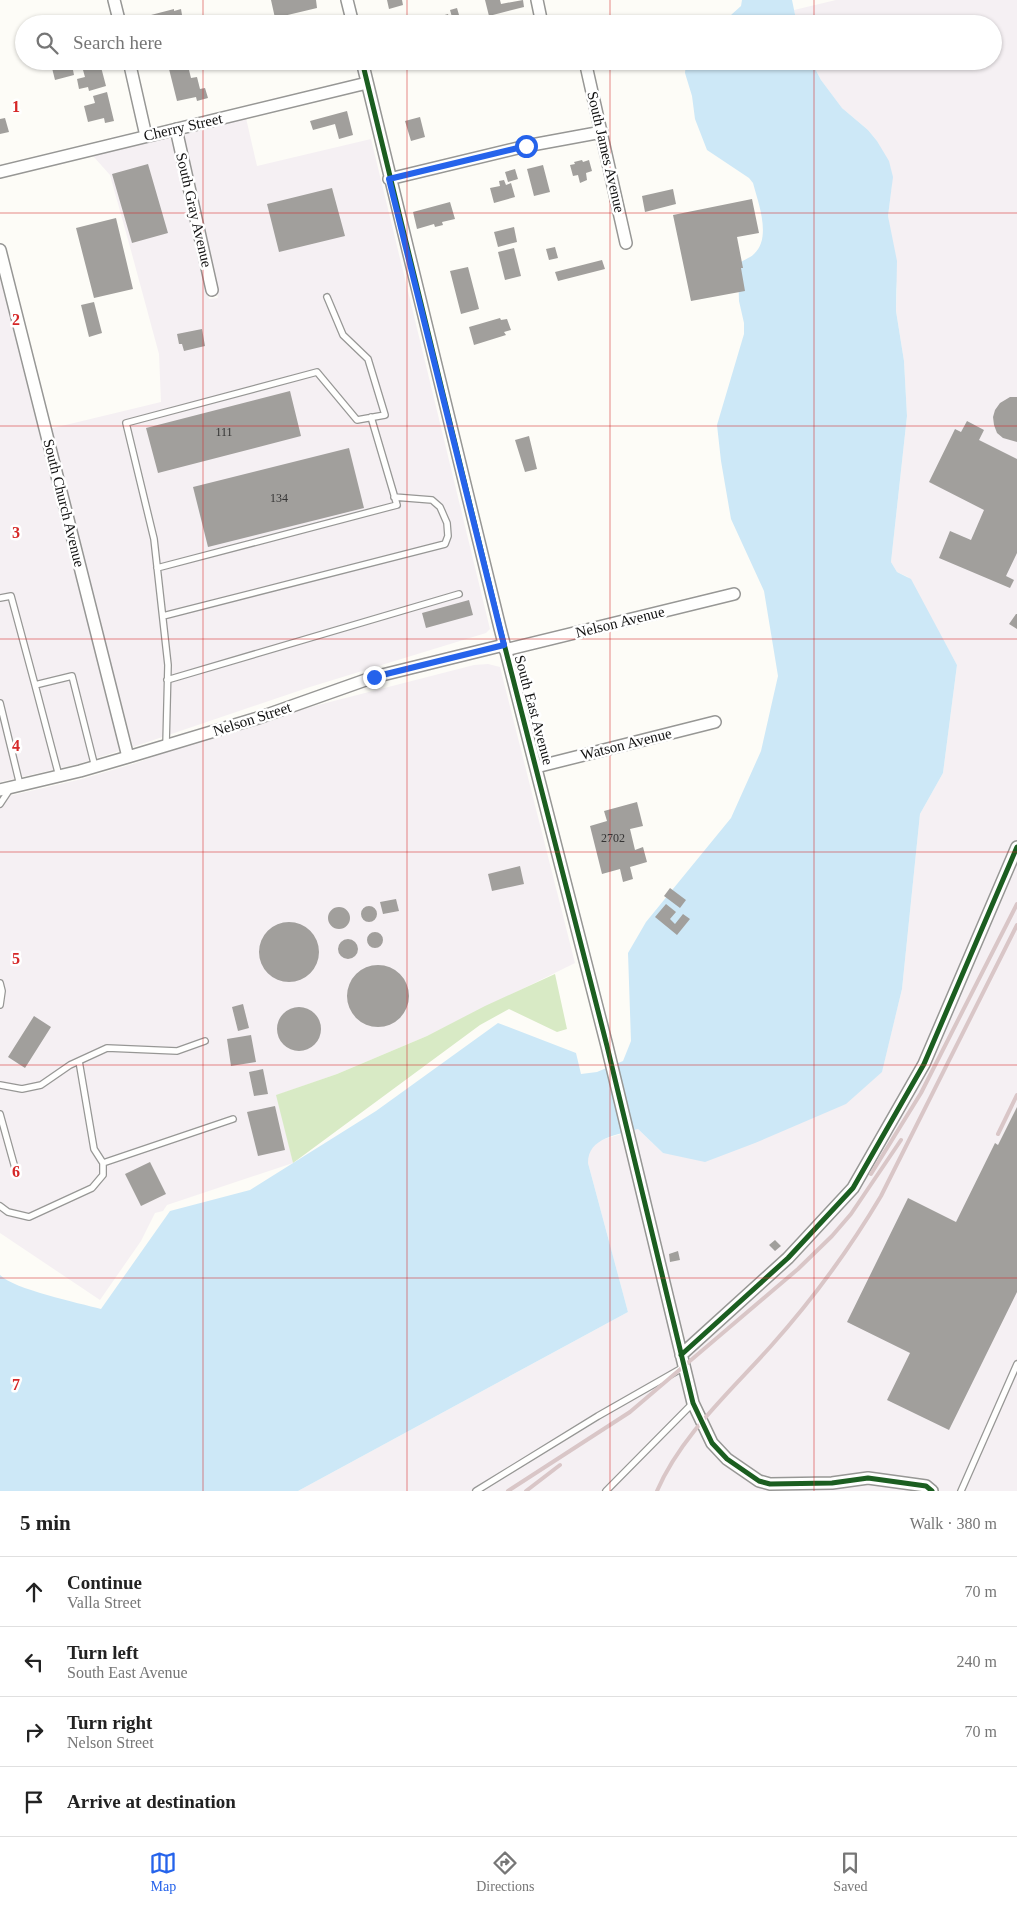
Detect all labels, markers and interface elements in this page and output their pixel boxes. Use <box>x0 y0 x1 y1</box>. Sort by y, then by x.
search box <box>15 15 1002 70</box>
icon: search <box>33 29 61 57</box>
text: Search here <box>73 32 162 53</box>
street label: South James Avenue <box>584 90 628 214</box>
text: 1 <box>12 98 20 115</box>
street label: Cherry Street <box>142 110 225 144</box>
route start <box>515 135 538 158</box>
street label: South Gray Avenue <box>173 151 215 269</box>
text: 2 <box>12 311 20 328</box>
house number: 111 <box>215 425 233 439</box>
street label: South Church Avenue <box>40 437 88 569</box>
house number: 134 <box>270 491 288 505</box>
text: 3 <box>12 524 20 541</box>
street label: Nelson Avenue <box>574 603 666 641</box>
street label: South East Avenue <box>512 653 556 767</box>
route end <box>363 666 386 689</box>
street label: Nelson Street <box>211 699 294 739</box>
street label: Watson Avenue <box>579 725 673 763</box>
text: 4 <box>12 737 20 754</box>
house number: 2702 <box>601 831 625 845</box>
text: 5 <box>12 950 20 967</box>
text: 6 <box>12 1163 20 1180</box>
text: 7 <box>12 1376 20 1393</box>
text: 5 min <box>20 1511 71 1535</box>
text: Walk · 380 m <box>910 1515 997 1532</box>
text: Continue <box>67 1572 142 1593</box>
icon: ahead <box>20 1578 48 1606</box>
text: 70 m <box>965 1583 997 1600</box>
text: Valla Street <box>67 1594 141 1611</box>
text: Turn left <box>67 1642 139 1663</box>
icon: left <box>20 1648 48 1676</box>
text: 240 m <box>957 1653 997 1670</box>
text: South East Avenue <box>67 1664 188 1681</box>
text: Turn right <box>67 1712 152 1733</box>
icon: right <box>20 1718 48 1746</box>
text: 70 m <box>965 1723 997 1740</box>
text: Nelson Street <box>67 1734 154 1751</box>
icon: arrive <box>20 1788 48 1816</box>
text: Arrive at destination <box>67 1791 236 1812</box>
tab: Map <box>149 1849 177 1895</box>
tab: Directions <box>476 1849 535 1895</box>
tab: Saved <box>833 1849 868 1895</box>

